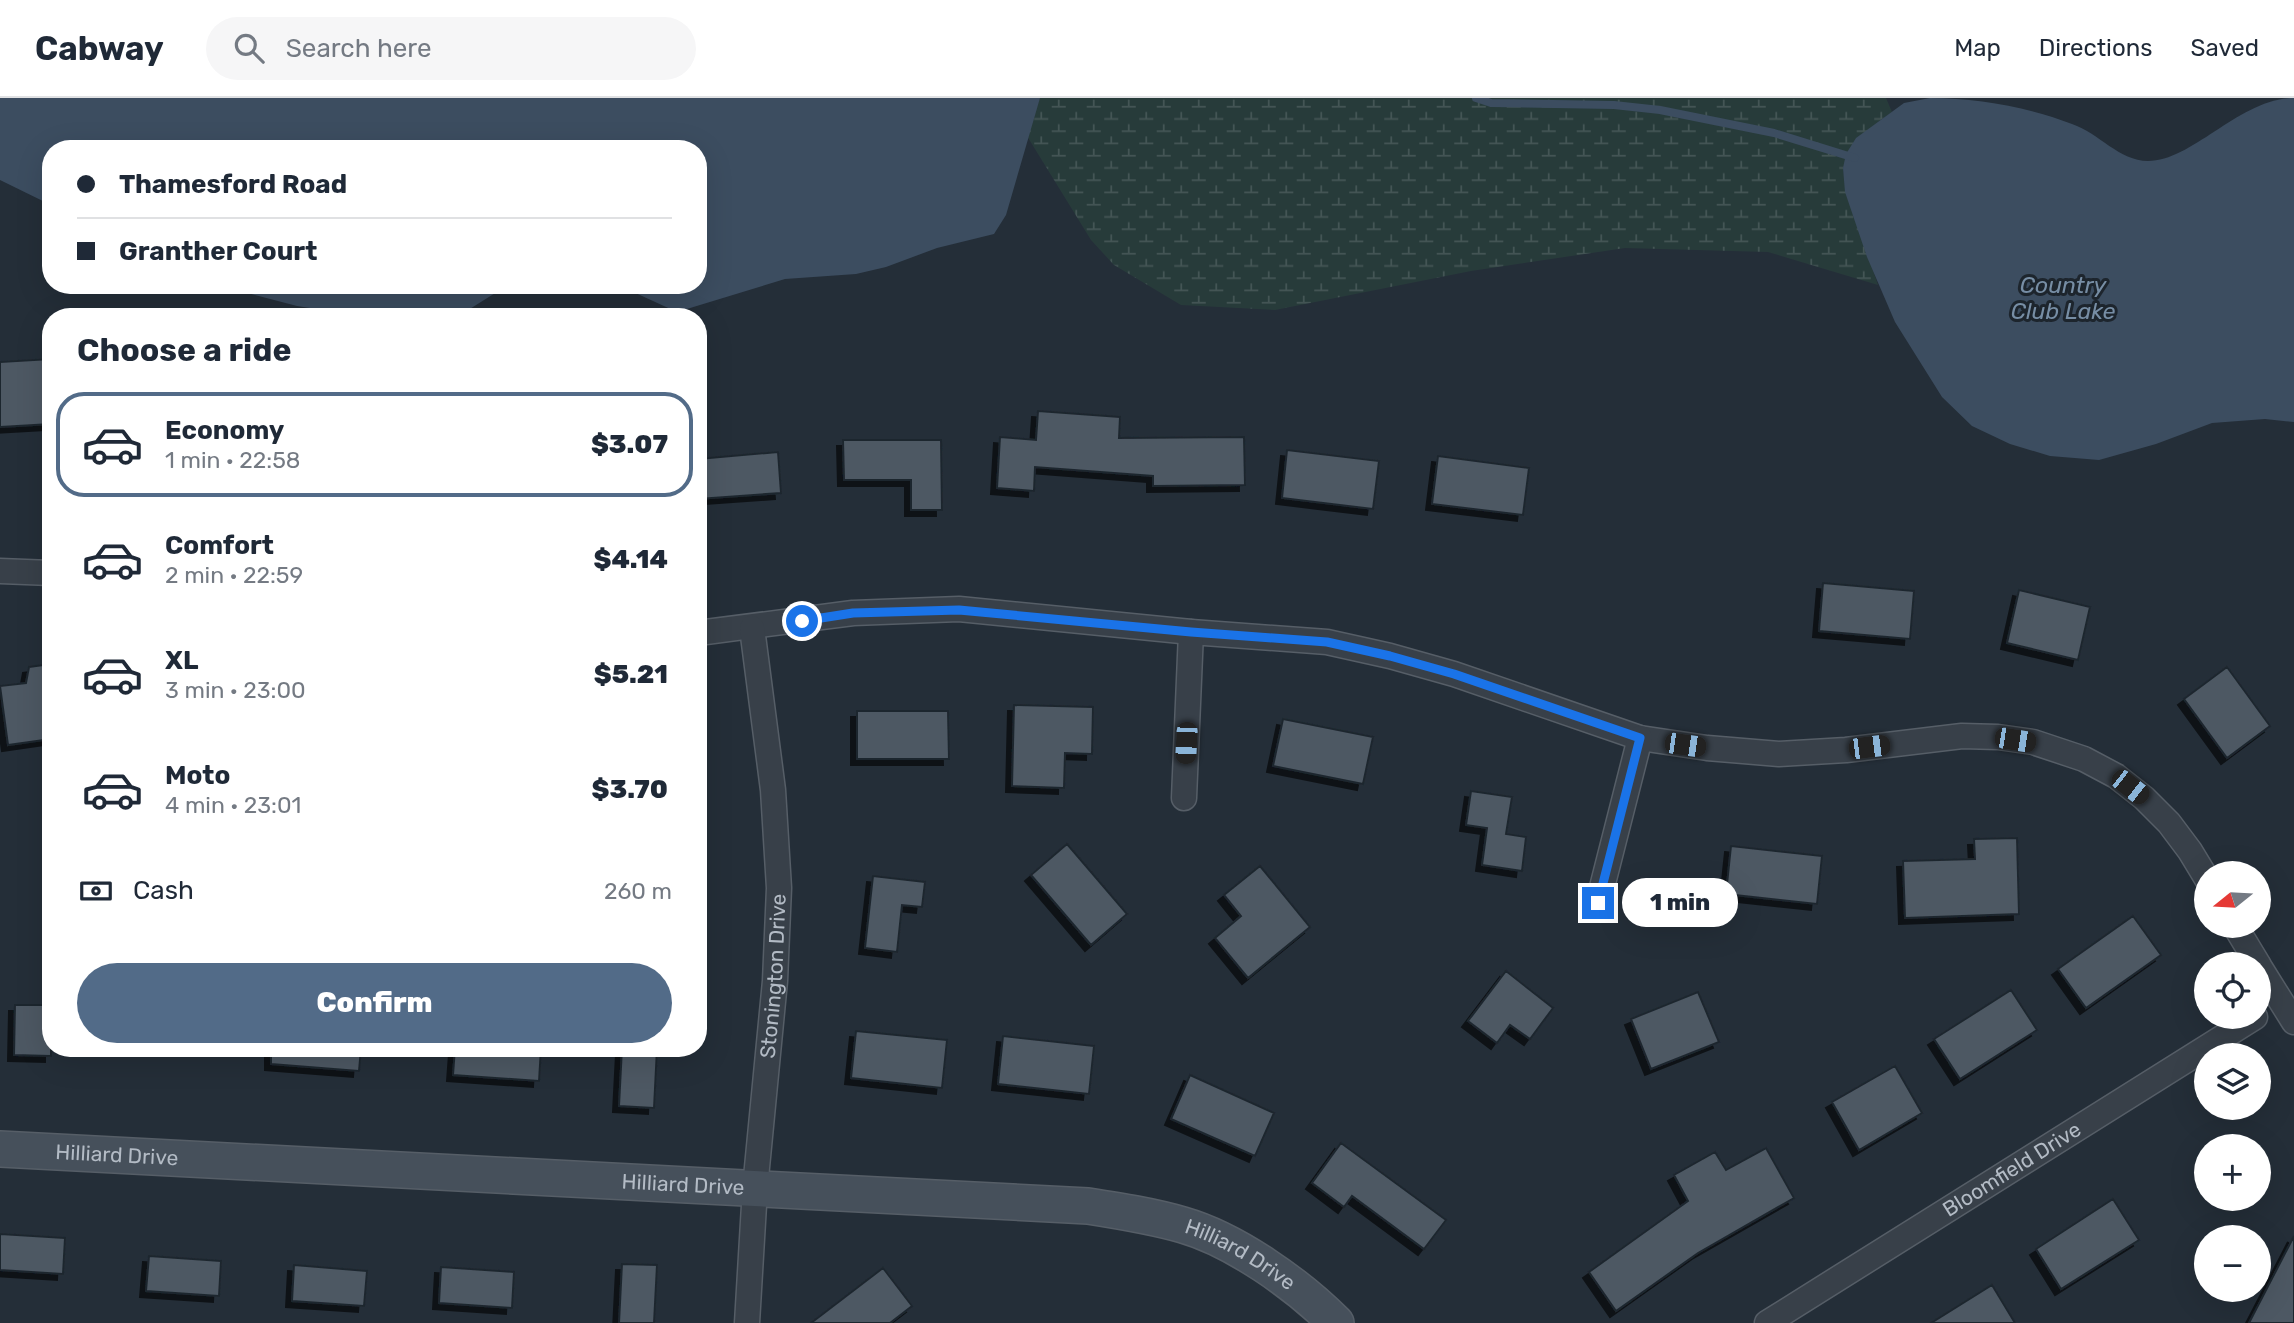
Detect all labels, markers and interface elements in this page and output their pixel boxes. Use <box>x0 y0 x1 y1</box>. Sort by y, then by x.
search box <box>206 17 696 80</box>
text: Cabway <box>35 29 164 68</box>
icon: search <box>230 29 268 67</box>
text: Search here <box>286 33 432 64</box>
text: Map <box>1954 34 2001 62</box>
text: Directions <box>2039 34 2152 62</box>
text: Saved <box>2190 34 2259 62</box>
text: Thamesford Road <box>119 169 347 200</box>
text: Granther Court <box>119 236 317 267</box>
water label: Country Club Lake <box>2011 271 2115 325</box>
text: Choose a ride <box>77 331 291 369</box>
icon: car <box>81 413 144 476</box>
text: Economy <box>165 415 284 446</box>
text: $3.07 <box>591 429 668 460</box>
text: 1 min · 22:58 <box>165 446 300 474</box>
icon: car <box>81 528 144 591</box>
text: Comfort <box>165 530 274 561</box>
text: $4.14 <box>594 544 668 575</box>
text: 2 min · 22:59 <box>165 561 303 589</box>
route start <box>786 605 818 637</box>
icon: car <box>81 643 144 706</box>
text: XL <box>165 645 198 676</box>
text: $5.21 <box>594 659 668 690</box>
text: 3 min · 23:00 <box>165 676 306 704</box>
car <box>1175 721 1198 765</box>
car <box>1993 726 2038 754</box>
car <box>1663 732 1708 758</box>
car <box>1847 734 1892 760</box>
icon: car <box>81 758 144 821</box>
text: Moto <box>165 760 230 791</box>
car <box>2107 766 2154 808</box>
text: $3.70 <box>592 774 668 805</box>
text: 4 min · 23:01 <box>165 791 301 819</box>
north arrow <box>2194 861 2272 938</box>
map controls <box>2194 861 2271 1302</box>
icon: cash <box>77 872 115 910</box>
text: Cash <box>133 875 194 906</box>
text: 260 m <box>604 877 672 905</box>
callout: 1 min <box>1622 878 1738 928</box>
route end <box>1582 887 1614 919</box>
text: 1 min <box>1650 888 1710 916</box>
street label: Stonington Drive <box>755 893 791 1060</box>
button: locate <box>2194 952 2271 1029</box>
button: Confirm <box>77 963 672 1043</box>
button: layers <box>2194 1043 2271 1120</box>
street label: Bloomfield Drive <box>1938 1116 2085 1222</box>
button: + <box>2194 1134 2271 1211</box>
street label: Hilliard Drive <box>55 1139 179 1170</box>
street label: Hilliard Drive <box>621 1169 745 1200</box>
street label: Hilliard Drive <box>1182 1213 1301 1295</box>
button: − <box>2194 1225 2271 1302</box>

